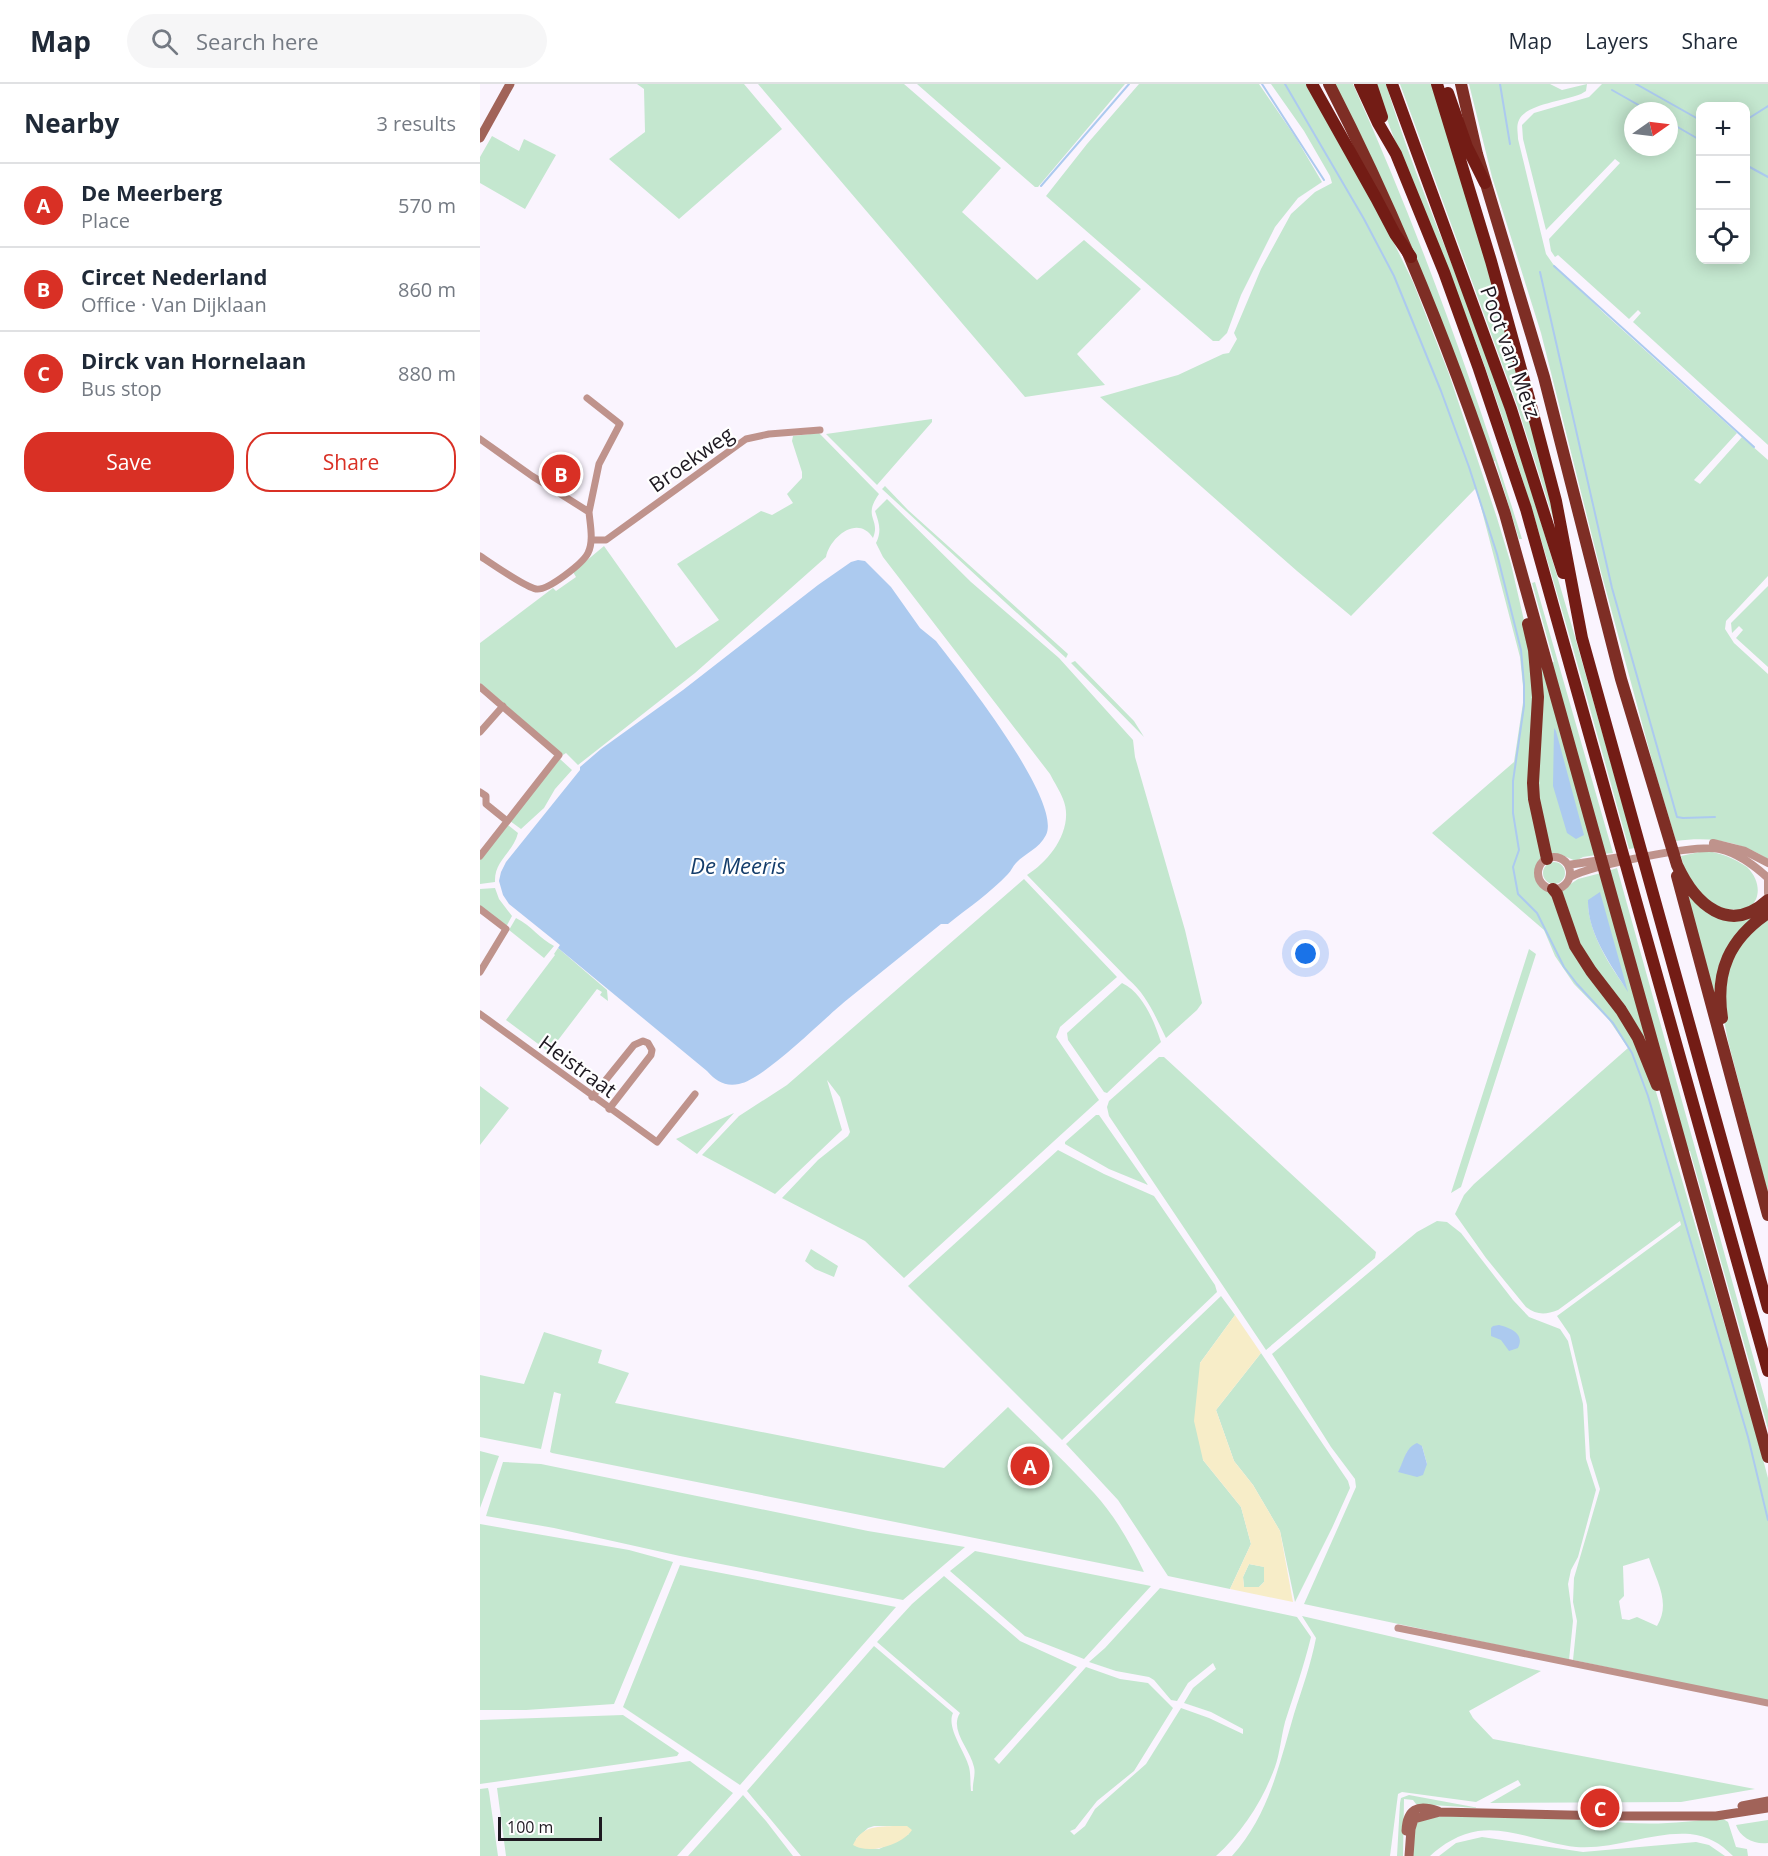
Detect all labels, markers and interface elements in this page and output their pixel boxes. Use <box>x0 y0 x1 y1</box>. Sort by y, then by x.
search box <box>127 14 547 68</box>
text: Map <box>30 22 91 60</box>
icon: search <box>148 25 181 58</box>
text: Search here <box>196 26 319 56</box>
text: Map <box>1509 27 1552 55</box>
text: Layers <box>1585 27 1649 55</box>
text: Share <box>1682 27 1738 55</box>
north arrow <box>1624 102 1678 156</box>
map controls <box>1696 102 1750 264</box>
button: + <box>1696 102 1750 156</box>
text: Nearby <box>24 105 119 141</box>
text: 3 results <box>376 110 456 137</box>
button: − <box>1696 156 1750 210</box>
text: De Meerberg <box>81 177 222 207</box>
text: A <box>37 192 50 219</box>
text: 570 m <box>398 192 456 219</box>
text: Place <box>81 207 130 234</box>
button: locate <box>1696 210 1750 264</box>
text: Circet Nederland <box>81 261 267 291</box>
text: B <box>37 276 50 303</box>
text: 860 m <box>398 276 456 303</box>
street label: Poot van Metz <box>1474 282 1548 422</box>
text: Office · Van Dijklaan <box>81 291 267 318</box>
text: Dirck van Hornelaan <box>81 345 306 375</box>
text: C <box>37 360 50 387</box>
text: 880 m <box>398 360 456 387</box>
text: Bus stop <box>81 375 162 402</box>
street label: Broekweg <box>643 420 739 498</box>
button: Save <box>24 432 234 492</box>
button: Share <box>246 432 456 492</box>
pin: B <box>542 452 580 496</box>
water label: De Meeris <box>690 850 786 880</box>
your location <box>1291 939 1320 968</box>
street label: Heistraat <box>534 1028 622 1104</box>
pin: A <box>1010 1444 1050 1488</box>
pin: C <box>1580 1786 1620 1830</box>
scale bar <box>498 1814 602 1842</box>
text: 100 m <box>507 1816 553 1838</box>

